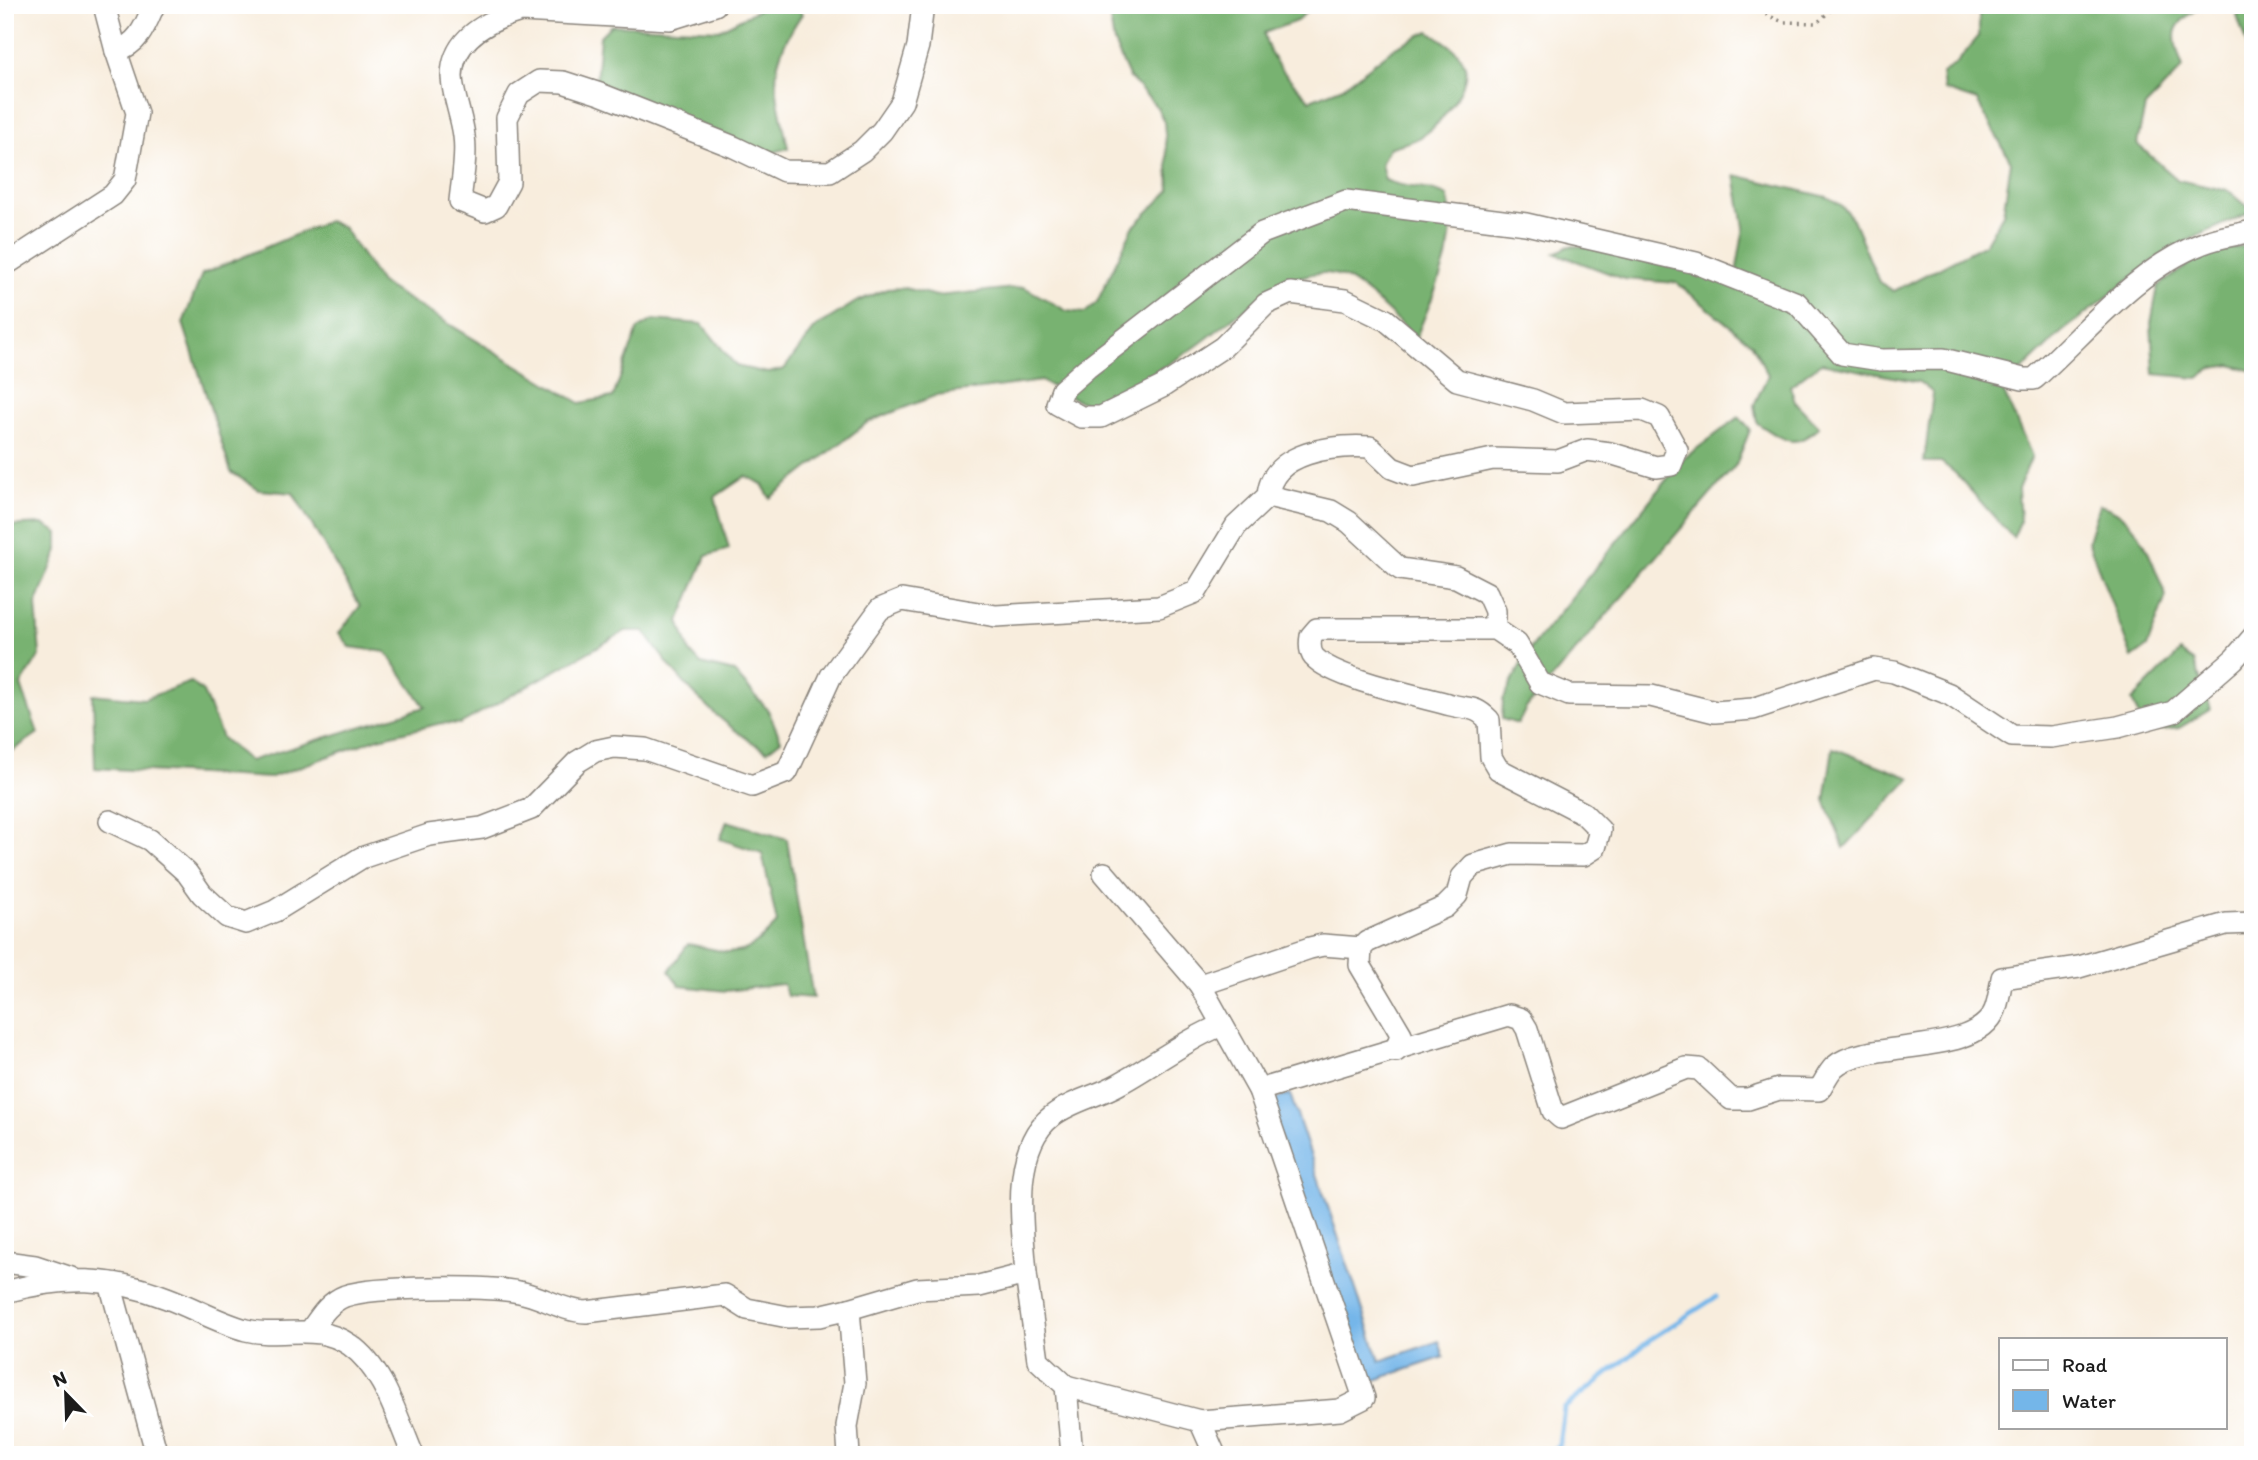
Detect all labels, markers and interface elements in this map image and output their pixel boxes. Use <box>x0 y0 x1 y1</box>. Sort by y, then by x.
legend <box>1999 1338 2226 1428</box>
text: Road <box>2062 1352 2108 1377</box>
north arrow <box>32 1358 102 1428</box>
text: N <box>49 1366 70 1392</box>
text: Water <box>2062 1388 2116 1413</box>

